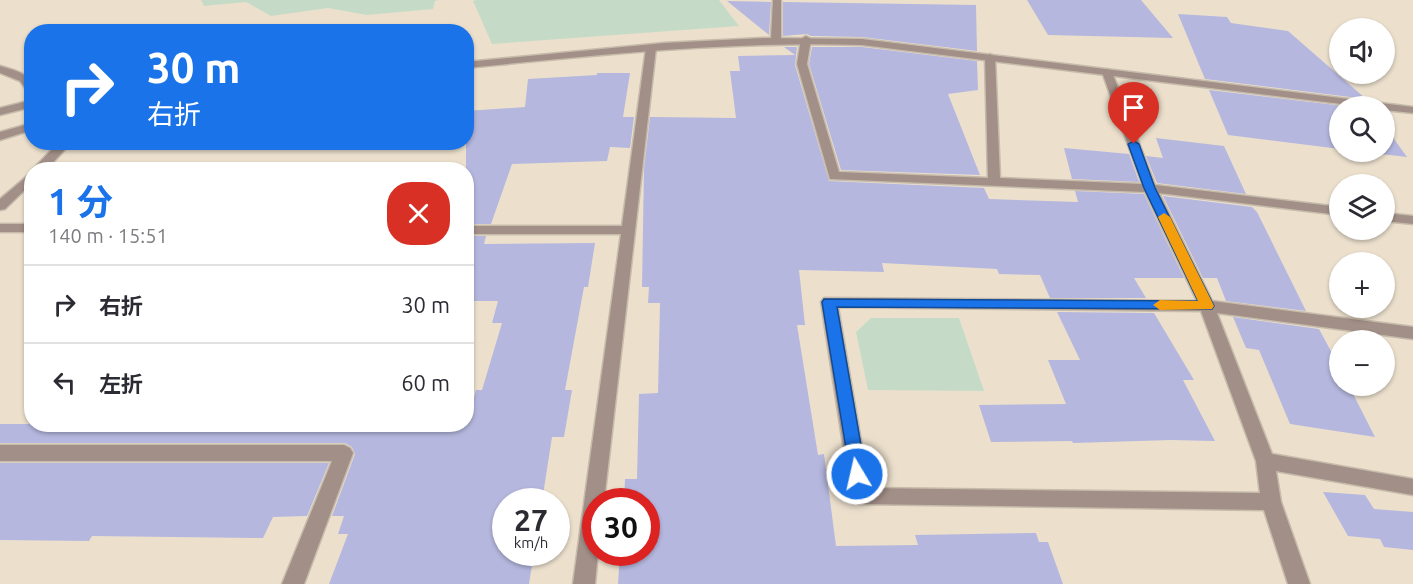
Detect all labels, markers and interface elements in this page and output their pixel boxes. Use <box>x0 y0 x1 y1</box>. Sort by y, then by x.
map controls <box>1329 18 1395 396</box>
button: sound <box>1329 18 1395 84</box>
text: 30 m <box>147 44 241 91</box>
icon: right <box>48 48 126 126</box>
pin <box>1108 82 1159 144</box>
icon: arrive <box>1117 91 1150 124</box>
button: search <box>1329 96 1395 162</box>
text: 右折 <box>147 99 201 129</box>
button: layers <box>1329 174 1395 240</box>
text: 1 分 <box>48 181 113 222</box>
button: close <box>387 182 450 245</box>
text: 140 m · 15:51 <box>48 224 168 247</box>
button: + <box>1329 252 1395 318</box>
icon: right <box>48 288 81 321</box>
text: 30 m <box>401 292 450 317</box>
text: 右折 <box>99 293 143 318</box>
button: − <box>1329 330 1395 396</box>
icon: left <box>48 366 81 399</box>
text: 60 m <box>401 370 450 395</box>
text: 左折 <box>99 371 143 396</box>
position arrow <box>825 442 889 506</box>
speed limit sign: 30 <box>582 488 660 566</box>
text: 27 <box>514 503 548 537</box>
text: km/h <box>514 534 548 551</box>

